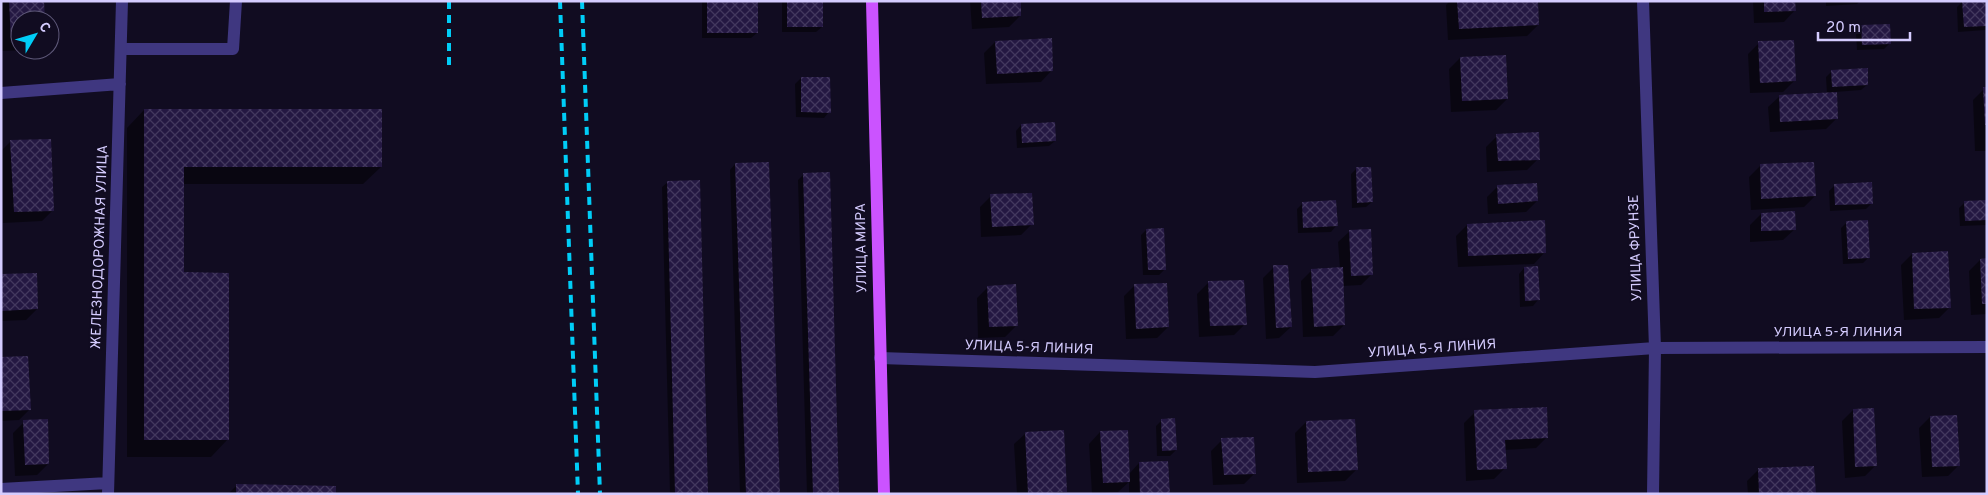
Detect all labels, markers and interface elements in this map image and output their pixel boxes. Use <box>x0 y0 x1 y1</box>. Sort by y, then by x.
north arrow <box>10 10 60 60</box>
scale bar <box>1818 10 1910 42</box>
text: С <box>35 19 54 37</box>
text: 20 m <box>1826 19 1861 38</box>
street label: ЖЕЛЕЗНОДОРОЖНАЯ УЛИЦА <box>88 145 112 349</box>
street label: УЛИЦА ФРУНЗЕ <box>1626 194 1646 302</box>
street label: УЛИЦА МИРА <box>853 203 871 293</box>
street label: УЛИЦА 5-Я ЛИНИЯ <box>1774 324 1903 341</box>
street label: УЛИЦА 5-Я ЛИНИЯ <box>1367 336 1497 362</box>
street label: УЛИЦА 5-Я ЛИНИЯ <box>964 337 1094 359</box>

